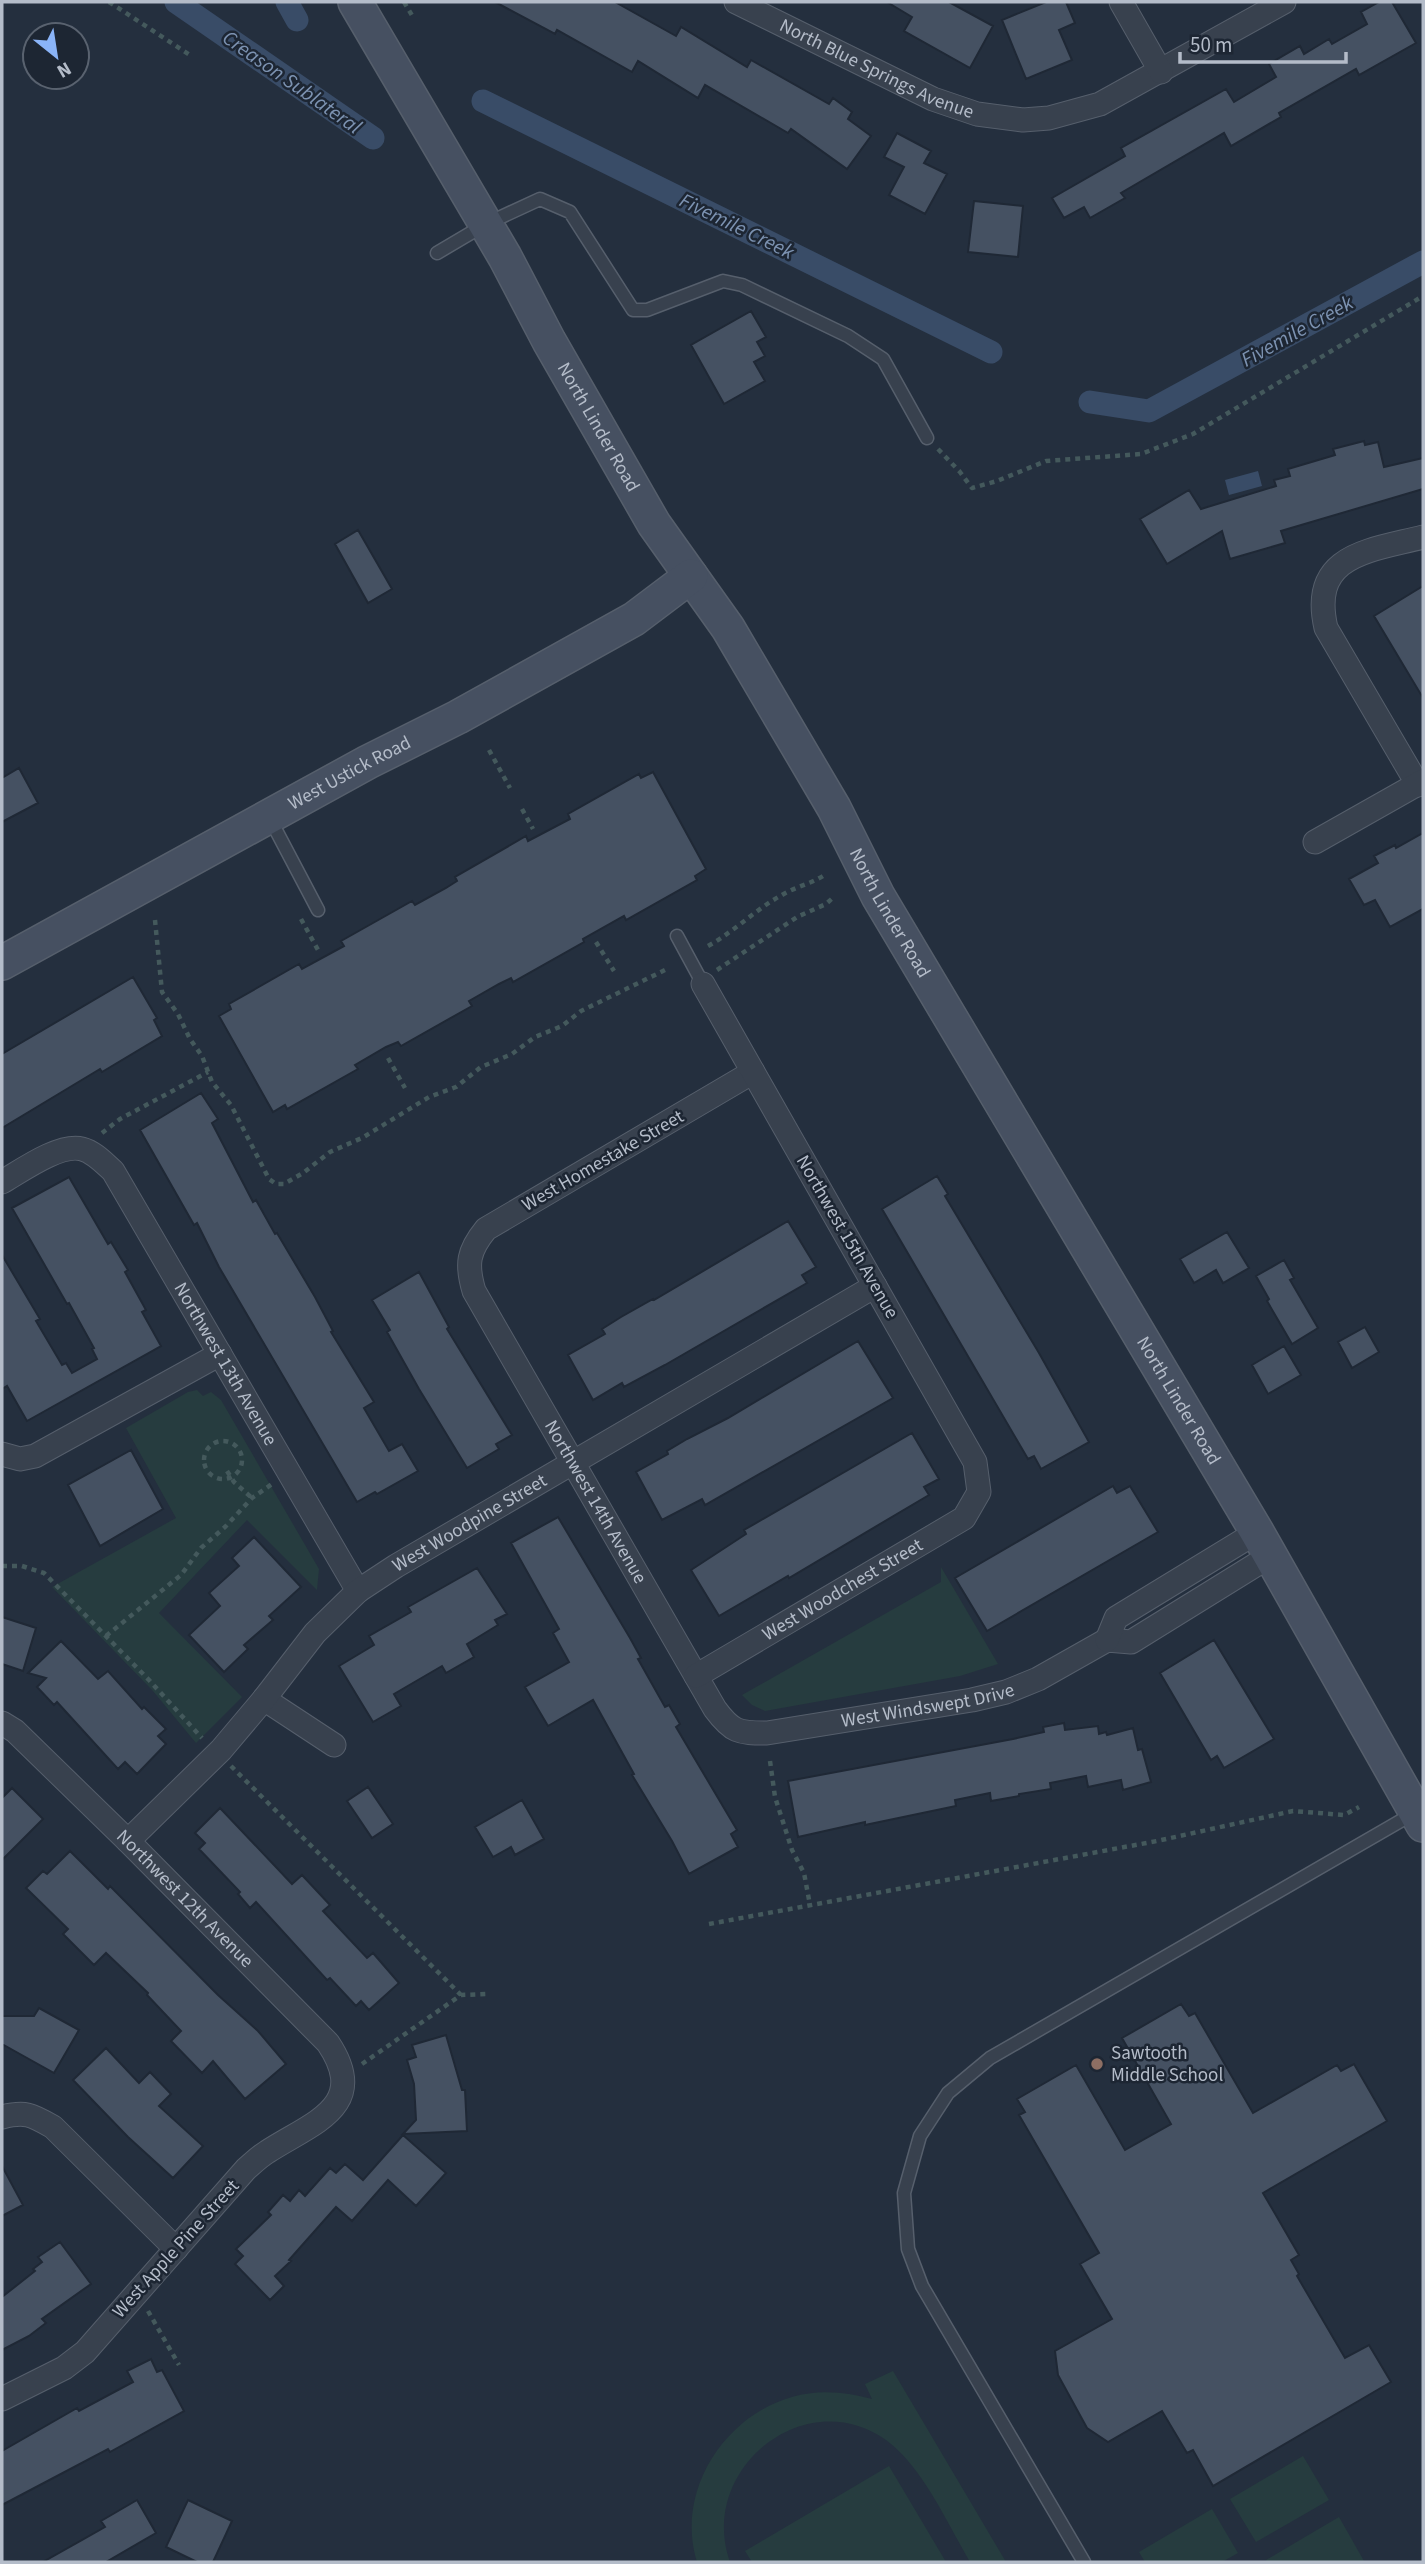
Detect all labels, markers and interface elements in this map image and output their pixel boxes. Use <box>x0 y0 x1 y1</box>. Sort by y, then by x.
street label: North Blue Springs Avenue <box>775 12 977 125</box>
north arrow <box>21 21 91 91</box>
scale bar <box>1180 21 1346 65</box>
water label: Creason Sublateral <box>216 23 368 142</box>
text: 50 m <box>1190 30 1232 60</box>
text: N <box>52 55 76 84</box>
water label: Fivemile Creek <box>675 185 800 267</box>
water label: Fivemile Creek <box>1235 287 1359 374</box>
street label: North Linder Road <box>551 357 646 497</box>
street label: West Ustick Road <box>283 729 415 817</box>
street label: North Linder Road <box>843 843 937 983</box>
street label: West Homestake Street <box>517 1103 690 1218</box>
street label: Northwest 15th Avenue <box>789 1150 905 1324</box>
street label: Northwest 13th Avenue <box>167 1277 284 1451</box>
street label: North Linder Road <box>1130 1331 1227 1470</box>
street label: Northwest 14th Avenue <box>538 1415 653 1589</box>
street label: West Woodpine Street <box>387 1467 552 1579</box>
street label: West Woodchest Street <box>757 1531 928 1648</box>
street label: West Windswept Drive <box>839 1676 1019 1734</box>
street label: Northwest 12th Avenue <box>110 1823 260 1974</box>
place label: Sawtooth Middle School <box>1111 2040 1223 2089</box>
marker: Sawtooth Middle School <box>1089 2056 1105 2072</box>
street label: West Apple Pine Street <box>106 2173 246 2324</box>

